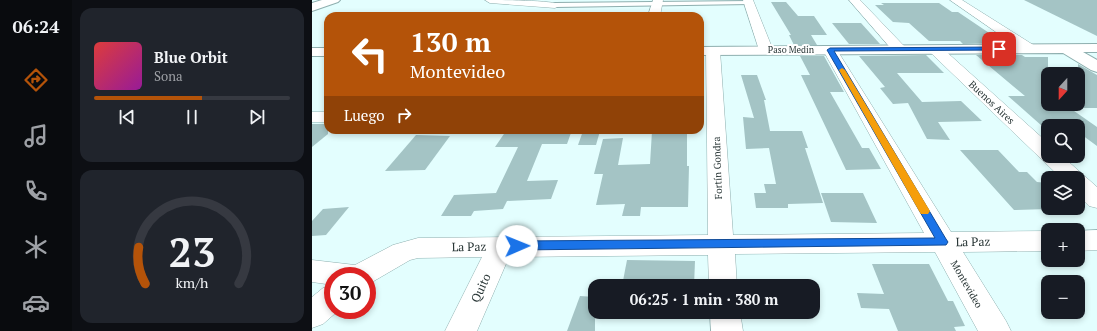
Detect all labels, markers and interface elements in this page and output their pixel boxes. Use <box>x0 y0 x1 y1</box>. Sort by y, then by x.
text: 06:24 <box>13 14 59 38</box>
text: 130 m <box>410 23 491 60</box>
icon: left <box>344 28 396 80</box>
pin <box>982 32 1016 66</box>
icon: arrive <box>988 38 1010 60</box>
street label: Paso Medin <box>768 44 815 56</box>
text: Blue Orbit <box>154 47 228 67</box>
text: Montevideo <box>410 59 505 83</box>
icon: directions <box>22 66 50 94</box>
text: Sona <box>154 67 182 85</box>
north arrow <box>1041 67 1085 111</box>
map controls <box>1041 67 1085 319</box>
street label: Buenos Aires <box>966 78 1017 127</box>
icon: right <box>393 104 415 126</box>
text: Luego <box>344 105 385 125</box>
icon: previous <box>116 106 138 128</box>
icon: pause <box>181 106 203 128</box>
icon: next <box>246 106 268 128</box>
button: search <box>1041 119 1085 163</box>
icon: music <box>22 122 50 150</box>
street label: Fortín Gondra <box>710 136 725 200</box>
button: layers <box>1041 171 1085 215</box>
icon: phone <box>22 177 50 205</box>
button: + <box>1041 223 1085 267</box>
text: 23 <box>168 224 216 279</box>
position arrow <box>496 225 538 267</box>
icon: climate <box>22 233 50 261</box>
street label: La Paz <box>956 234 991 249</box>
street label: La Paz <box>452 239 487 254</box>
street label: Montevideo <box>948 258 986 311</box>
speed limit sign: 30 <box>324 267 376 319</box>
street label: Quito <box>467 270 494 305</box>
text: km/h <box>176 273 209 292</box>
button: − <box>1041 275 1085 319</box>
icon: car <box>22 289 50 317</box>
text: 06:25 · 1 min · 380 m <box>630 289 778 309</box>

